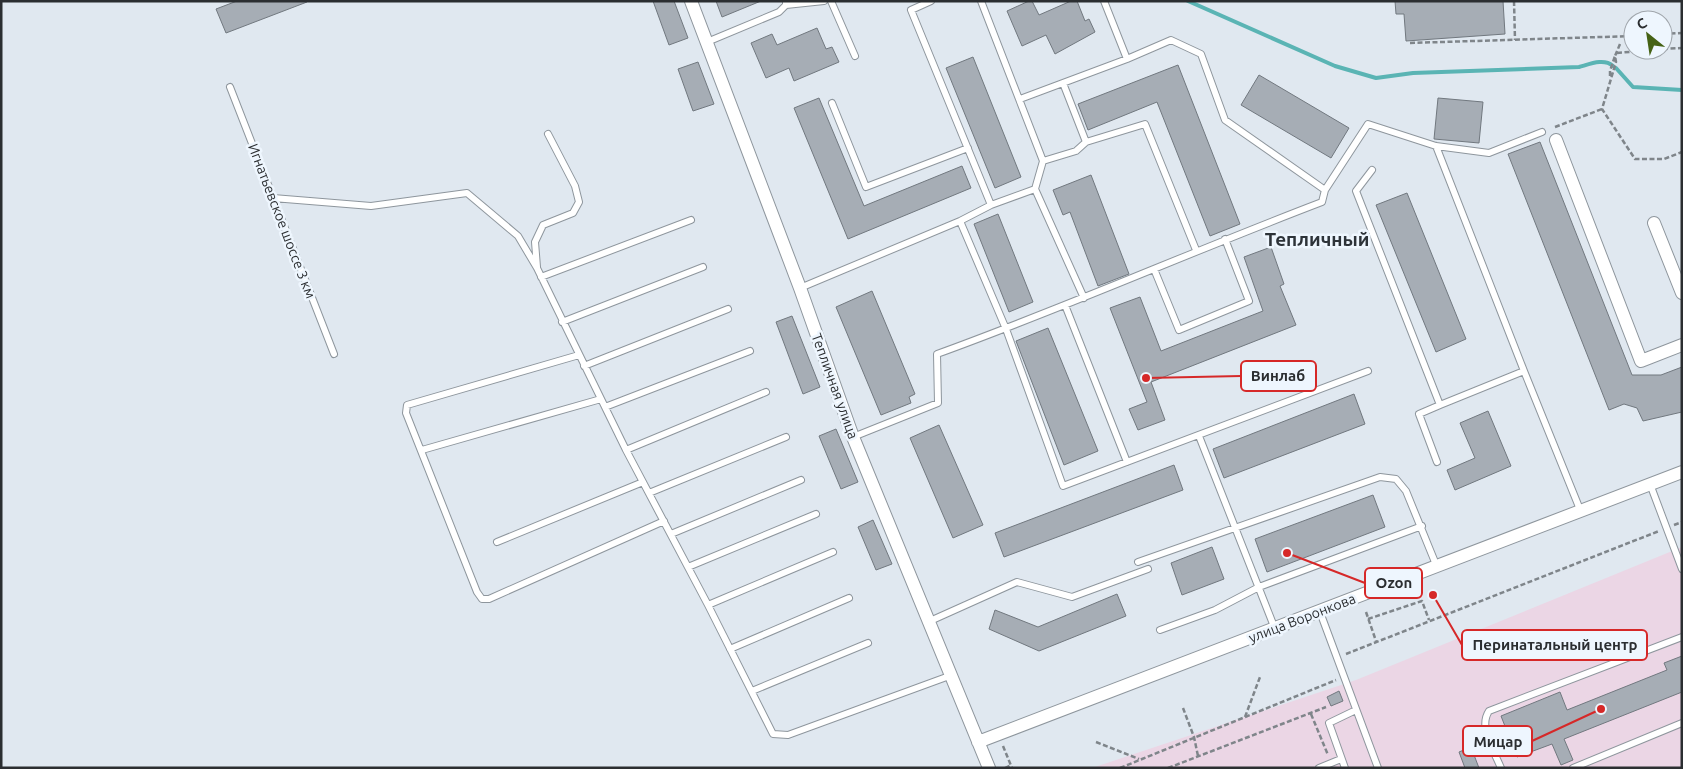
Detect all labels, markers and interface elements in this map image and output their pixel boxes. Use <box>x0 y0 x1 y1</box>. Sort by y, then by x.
north arrow <box>1623 10 1673 60</box>
text: С <box>1634 15 1649 33</box>
street label: Игнатьевское шоссе 3 км <box>245 141 319 301</box>
district label: Тепличный <box>1265 228 1369 250</box>
street label: Тепличная улица <box>808 331 862 441</box>
callout: Винлаб <box>1241 361 1316 391</box>
text: Винлаб <box>1251 367 1305 384</box>
callout: Ozon <box>1365 568 1422 598</box>
text: Ozon <box>1376 574 1412 591</box>
street label: улица Воронкова <box>1246 590 1358 646</box>
callout: Перинатальный центр <box>1462 630 1647 660</box>
text: Перинатальный центр <box>1473 636 1637 653</box>
callout: Мицар <box>1463 726 1532 756</box>
text: Мицар <box>1474 733 1522 750</box>

